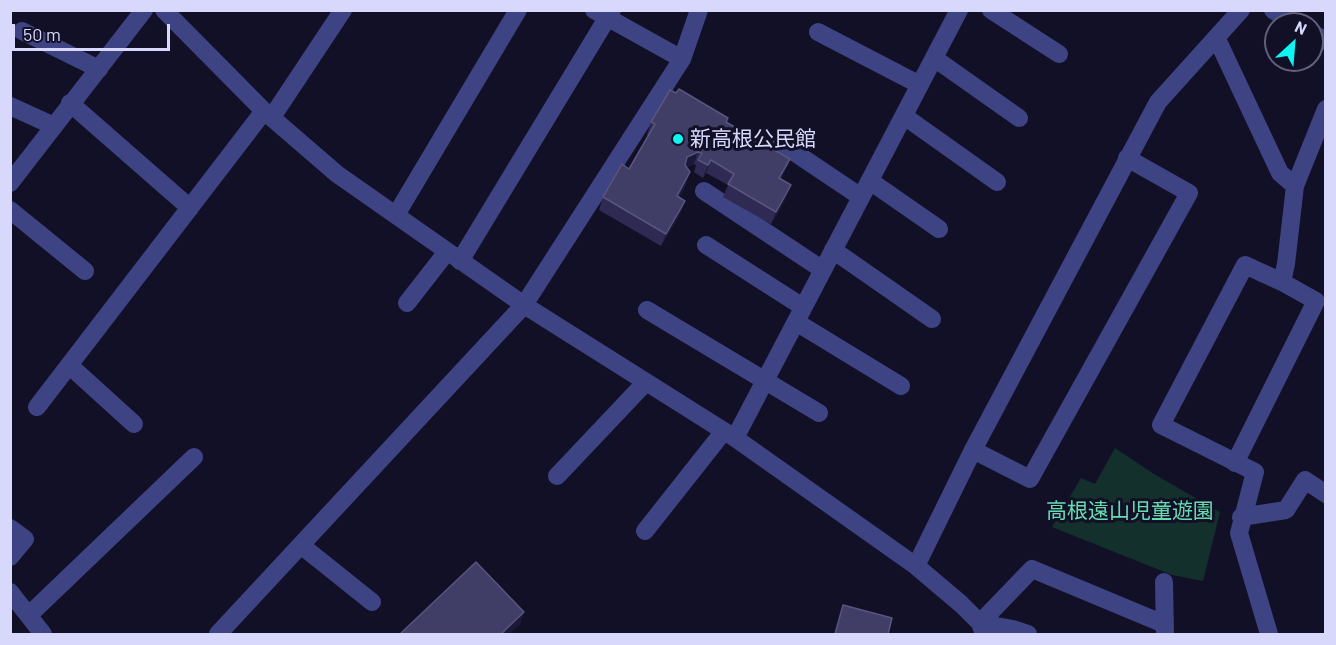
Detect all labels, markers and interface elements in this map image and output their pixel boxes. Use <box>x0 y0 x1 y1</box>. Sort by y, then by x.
scale bar <box>15 12 172 50</box>
north arrow <box>1264 12 1324 72</box>
text: N <box>1292 16 1310 38</box>
text: 50 m <box>23 23 61 45</box>
place label: 新高根公民館 <box>690 126 816 152</box>
marker: 新高根公民館 <box>671 132 685 146</box>
park label: 高根遠山児童遊園 <box>1046 498 1214 524</box>

